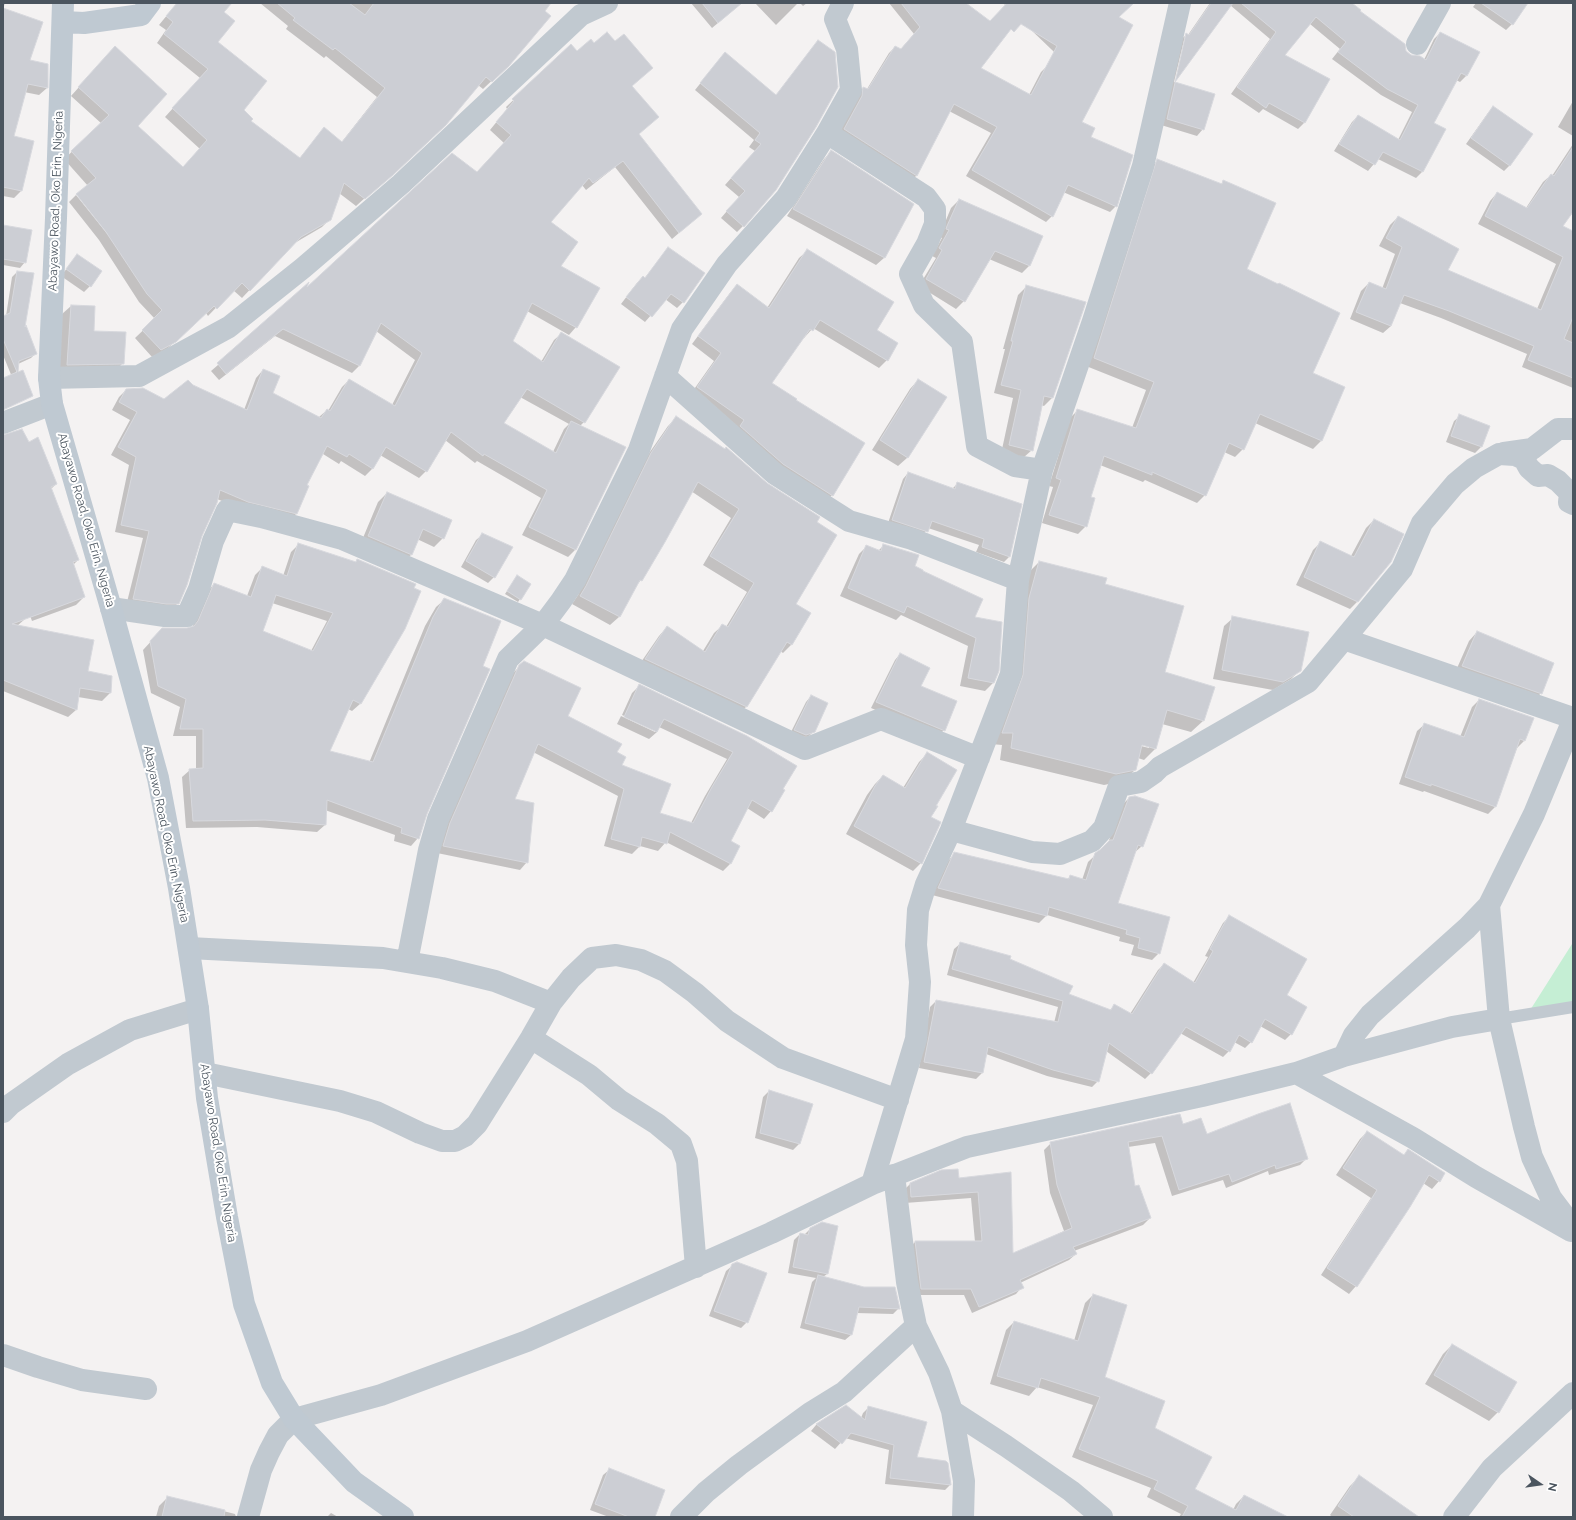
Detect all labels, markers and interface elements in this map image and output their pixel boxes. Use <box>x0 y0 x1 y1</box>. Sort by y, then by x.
street label: Abayawo Road, Oko Erin, Nigeria <box>46 110 66 292</box>
street label: Abayawo Road, Oko Erin, Nigeria <box>54 431 118 609</box>
street label: Abayawo Road, Oko Erin, Nigeria <box>140 744 192 924</box>
street label: Abayawo Road, Oko Erin, Nigeria <box>197 1063 239 1243</box>
north arrow <box>1520 1464 1560 1504</box>
text: N <box>1545 1481 1559 1492</box>

